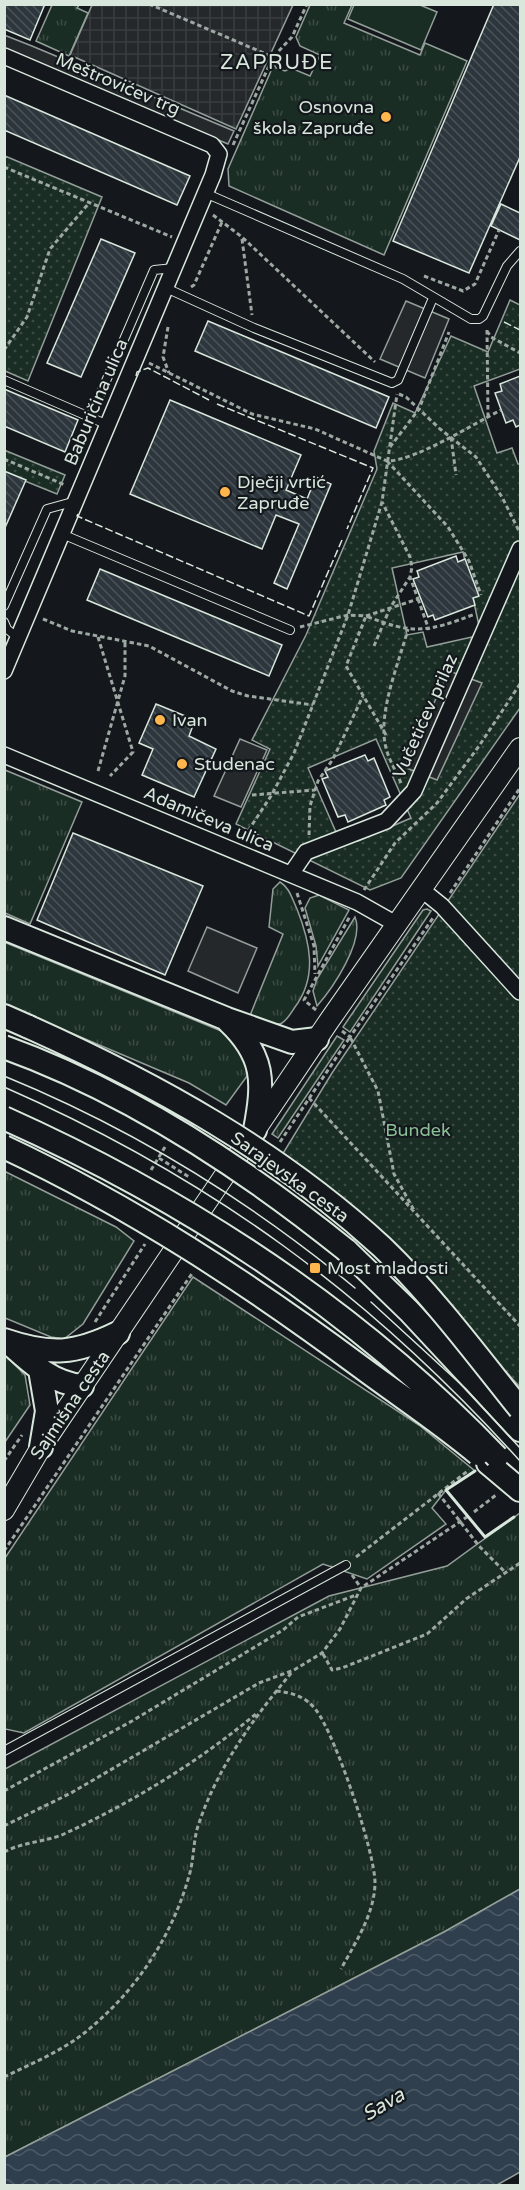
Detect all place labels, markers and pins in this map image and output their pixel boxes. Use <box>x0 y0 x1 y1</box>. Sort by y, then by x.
place label: Osnovna škola Zapruđe <box>253 96 374 139</box>
marker: Osnovna škola Zapruđe <box>379 110 393 124</box>
place label: Dječji vrtić Zapruđe <box>237 471 326 514</box>
marker: Dječji vrtić Zapruđe <box>218 485 232 499</box>
place label: Ivan <box>172 709 207 731</box>
marker: Ivan <box>153 713 167 727</box>
place label: Studenac <box>194 753 275 775</box>
marker: Studenac <box>175 757 189 771</box>
place label: Most mladosti <box>327 1257 449 1279</box>
marker: Most mladosti <box>308 1261 322 1275</box>

